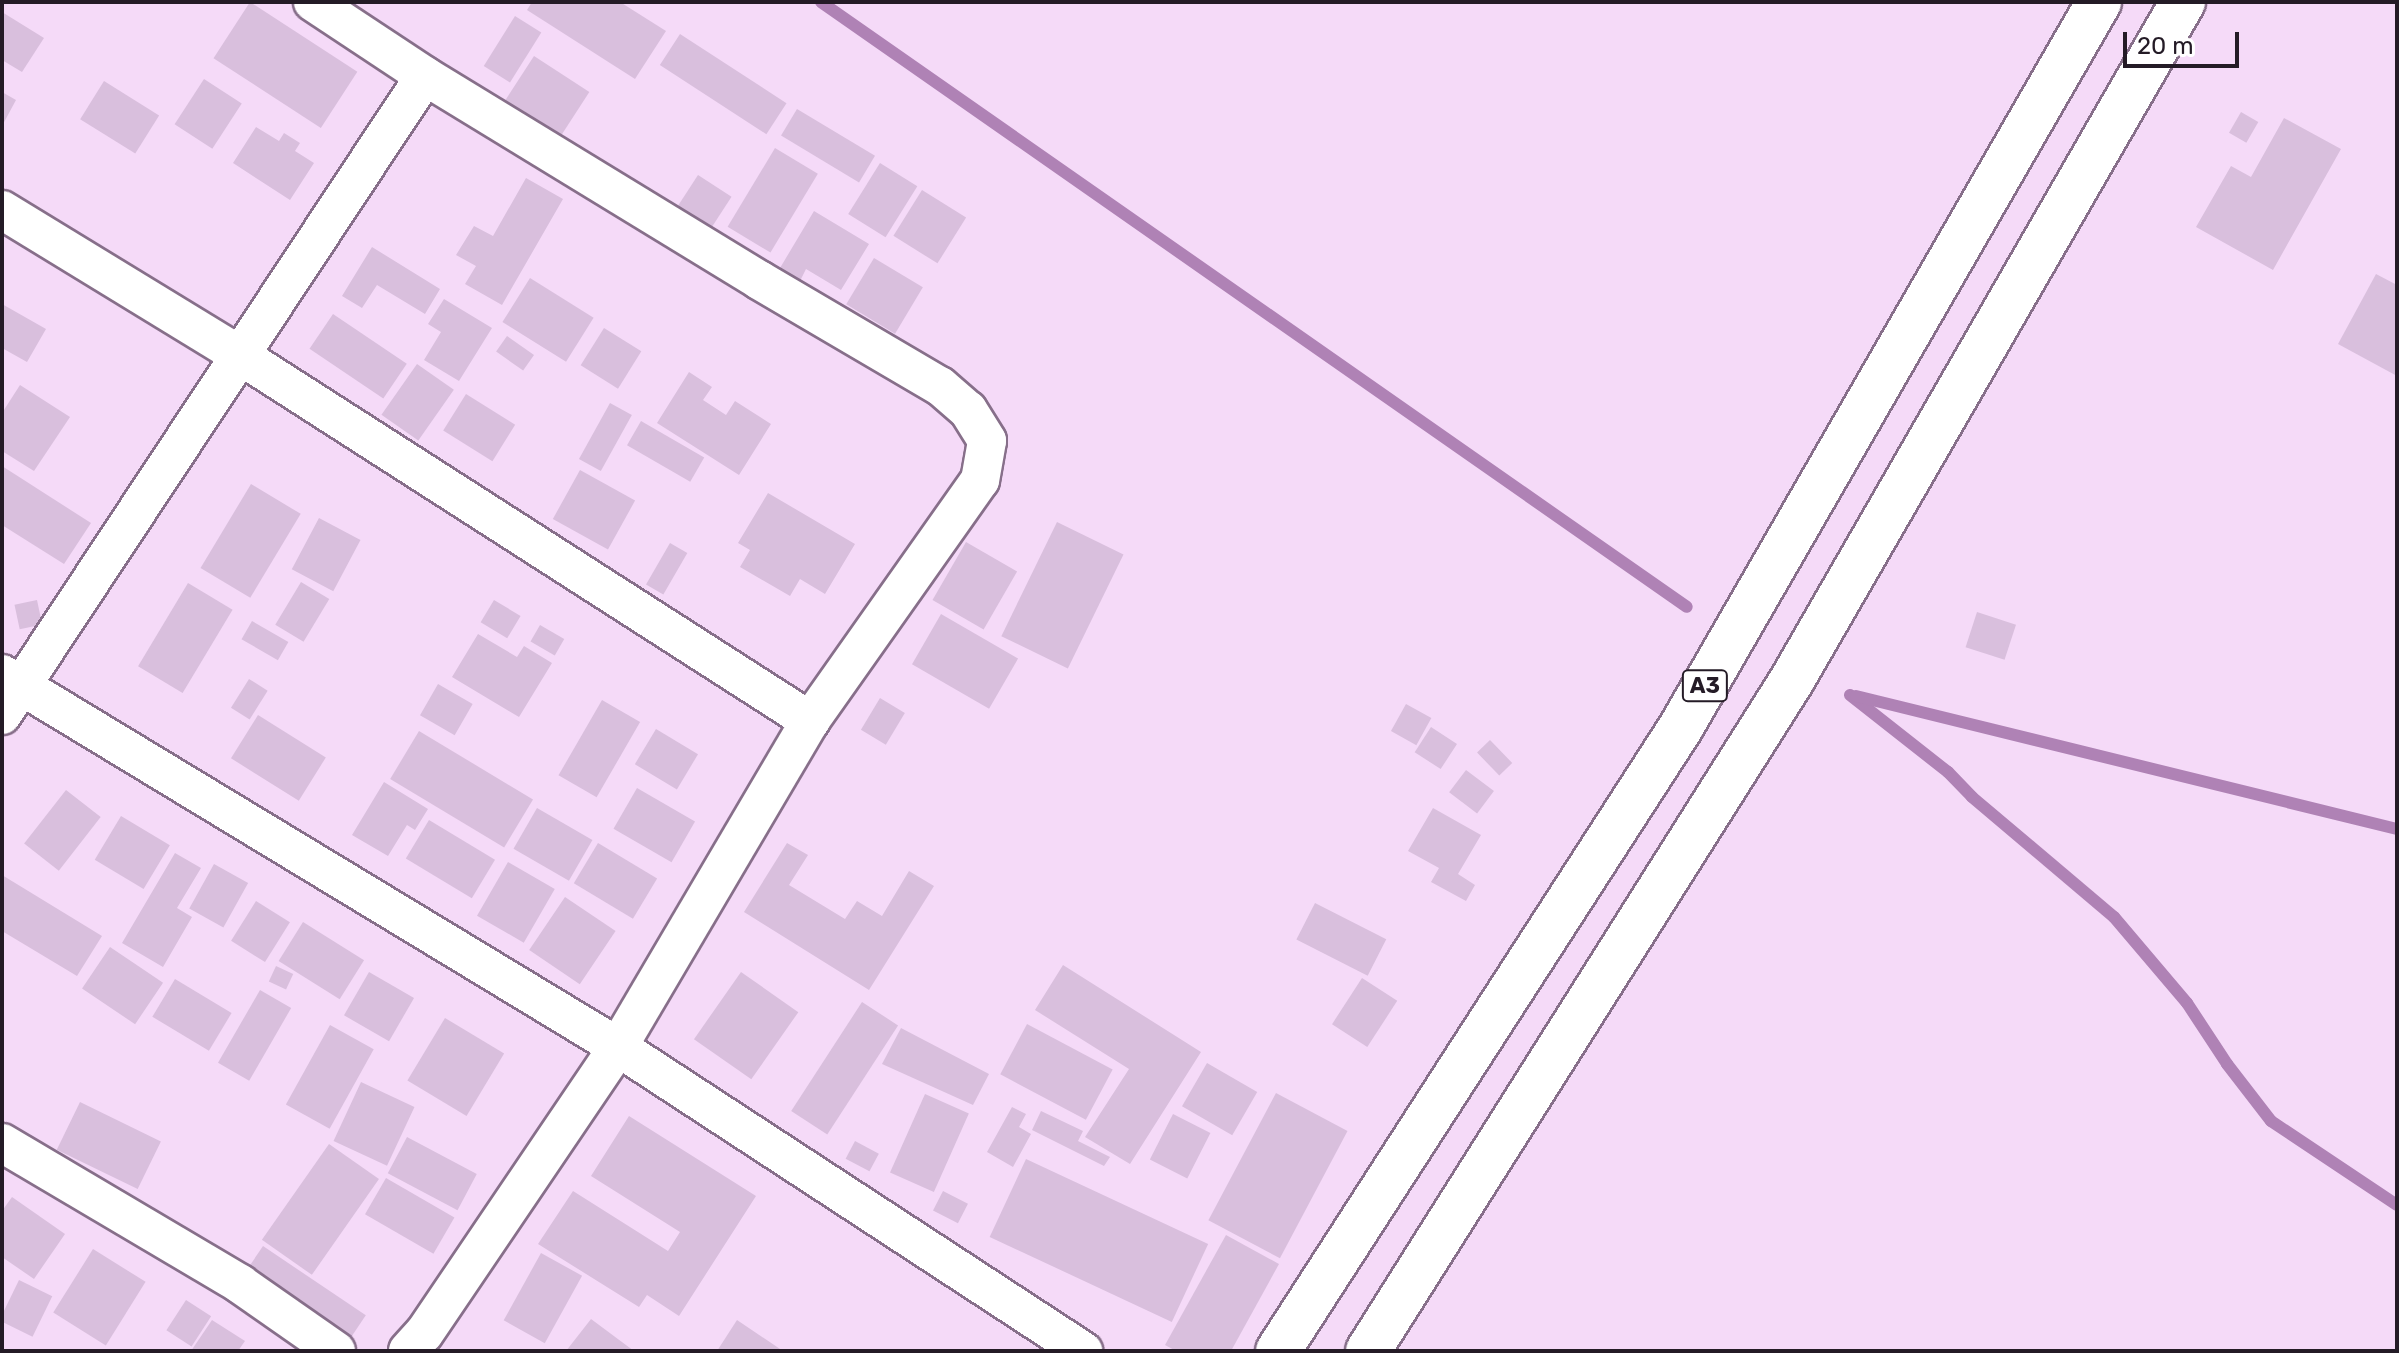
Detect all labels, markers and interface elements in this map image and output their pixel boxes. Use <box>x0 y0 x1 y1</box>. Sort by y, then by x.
scale bar <box>2127 16 2243 66</box>
text: 20 m <box>2137 32 2194 60</box>
road number: A3 <box>1681 668 1729 704</box>

